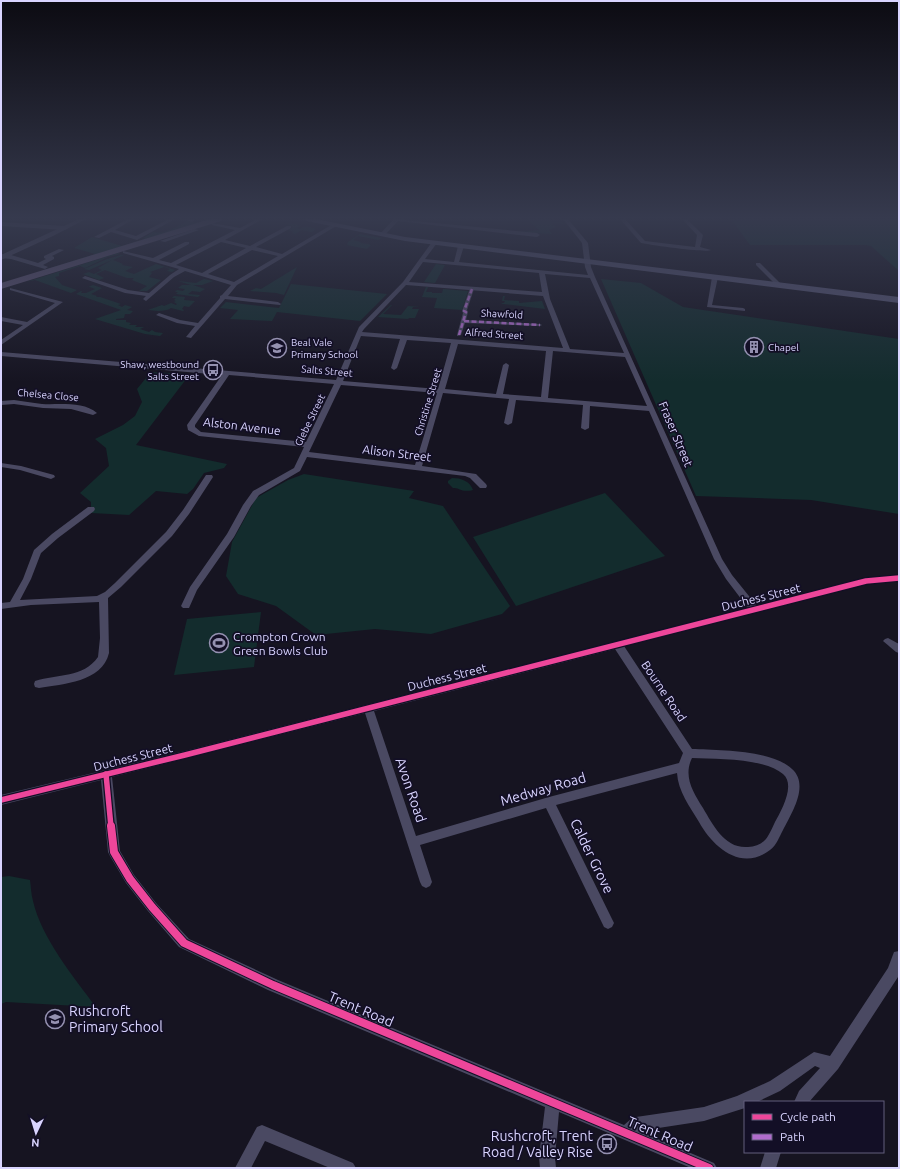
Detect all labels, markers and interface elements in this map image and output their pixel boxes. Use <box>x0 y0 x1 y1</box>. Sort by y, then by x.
street label: Shawfold <box>481 307 523 321</box>
street label: Alfred Street <box>465 326 524 342</box>
building icon: Chapel <box>743 336 765 358</box>
school or university icon: Beal Vale Primary School <box>266 337 288 359</box>
place label: Beal Vale Primary School <box>291 337 358 360</box>
place label: Chapel <box>768 342 799 353</box>
place label: Shaw, westbound Salts Street <box>120 359 199 382</box>
bus stop icon: Shaw, westbound Salts Street <box>202 359 224 381</box>
street label: Salts Street <box>301 363 353 379</box>
street label: Christine Street <box>412 367 444 437</box>
street label: Chelsea Close <box>17 387 79 403</box>
street label: Glebe Street <box>293 392 327 448</box>
street label: Fraser Street <box>656 399 696 469</box>
street label: Alston Avenue <box>203 415 281 437</box>
street label: Alison Street <box>362 442 432 464</box>
street label: Duchess Street <box>720 581 802 613</box>
place label: Crompton Crown Green Bowls Club <box>233 630 328 657</box>
sports icon: Crompton Crown Green Bowls Club <box>208 632 230 654</box>
street label: Bourne Road <box>639 658 689 724</box>
street label: Duchess Street <box>406 661 488 693</box>
street label: Duchess Street <box>92 741 174 773</box>
street label: Avon Road <box>392 756 430 824</box>
street label: Medway Road <box>498 769 588 809</box>
street label: Calder Grove <box>567 816 617 896</box>
street label: Trent Road <box>326 988 396 1030</box>
place label: Rushcroft Primary School <box>69 1003 163 1035</box>
school or university icon: Rushcroft Primary School <box>44 1008 66 1030</box>
legend <box>744 1101 884 1153</box>
text: Cycle path <box>780 1110 836 1123</box>
north arrow <box>16 1113 56 1153</box>
street label: Trent Road <box>625 1113 695 1155</box>
place label: Rushcroft, Trent Road / Valley Rise <box>482 1128 593 1160</box>
text: Path <box>780 1130 805 1143</box>
bus stop icon: Rushcroft, Trent Road / Valley Rise <box>596 1133 618 1155</box>
text: N <box>31 1137 40 1149</box>

